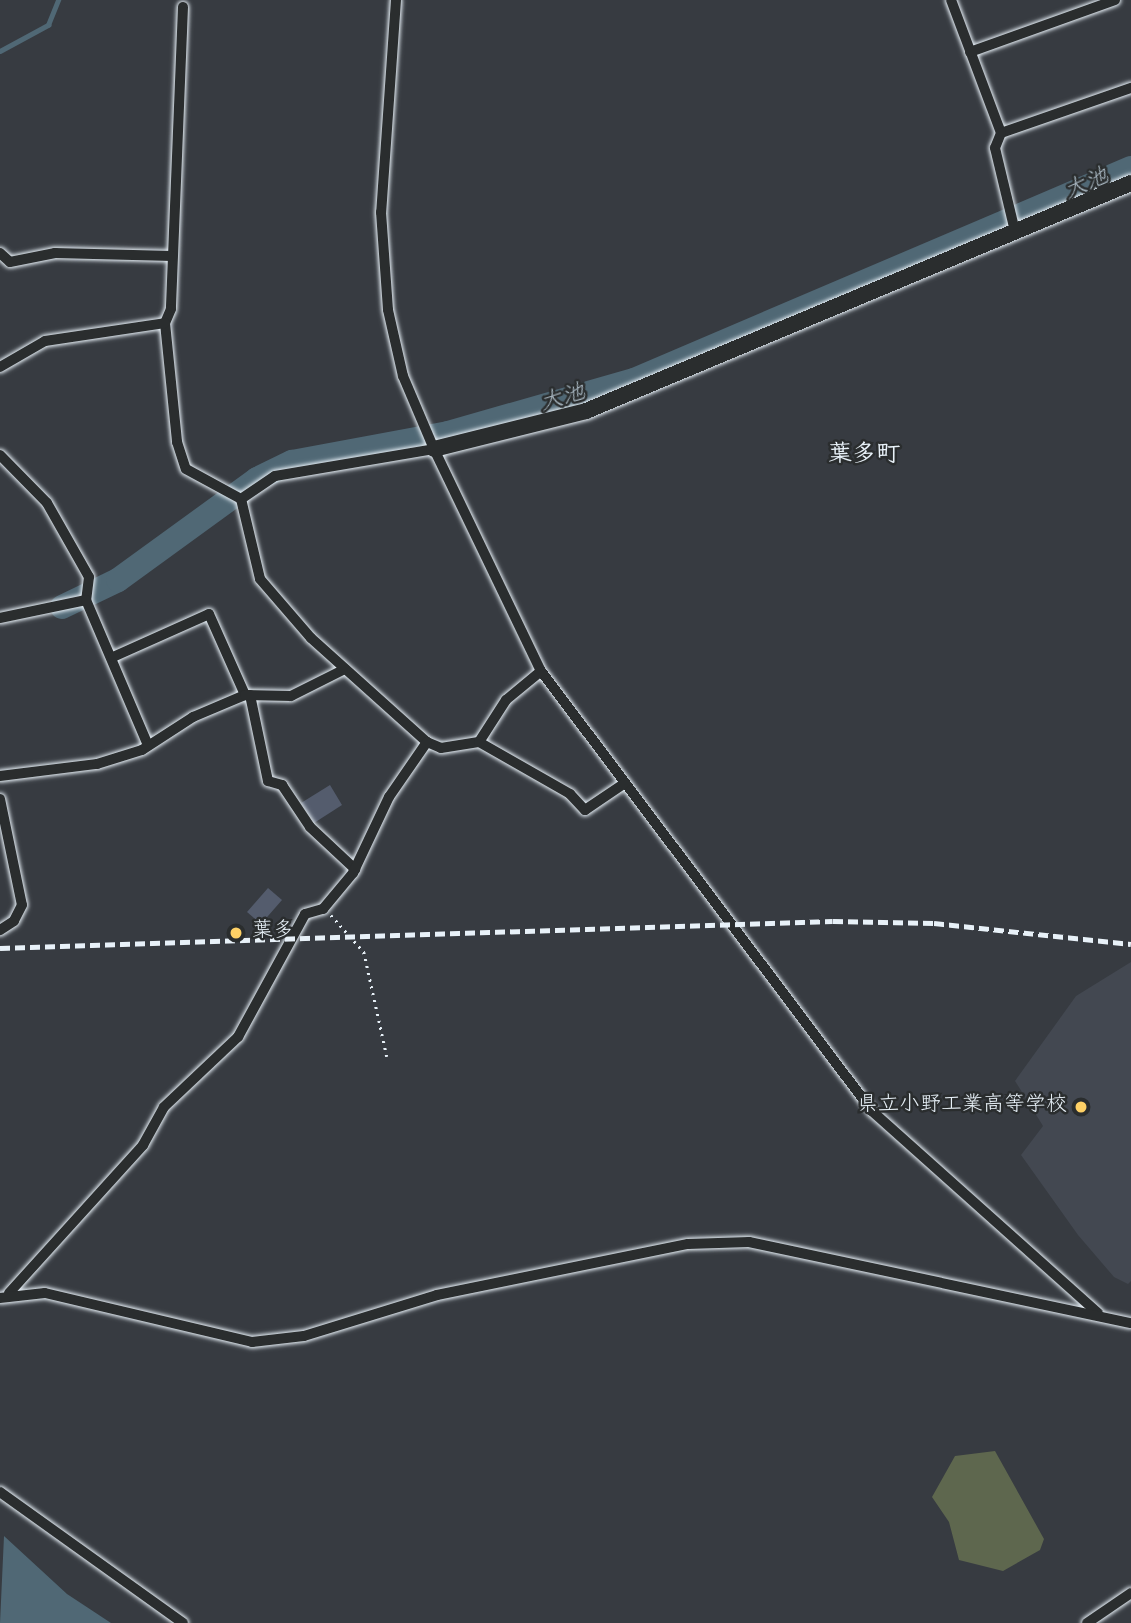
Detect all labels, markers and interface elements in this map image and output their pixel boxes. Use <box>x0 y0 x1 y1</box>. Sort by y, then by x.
water label: 大池 <box>1060 164 1114 208</box>
water label: 大池 <box>537 380 589 420</box>
district label: 葉多町 <box>828 443 900 471</box>
place label: 葉多 <box>252 920 294 946</box>
marker: 葉多 <box>226 923 246 943</box>
place label: 県立小野工業高等学校 <box>857 1094 1067 1120</box>
marker: 県立小野工業高等学校 <box>1073 1099 1089 1115</box>

